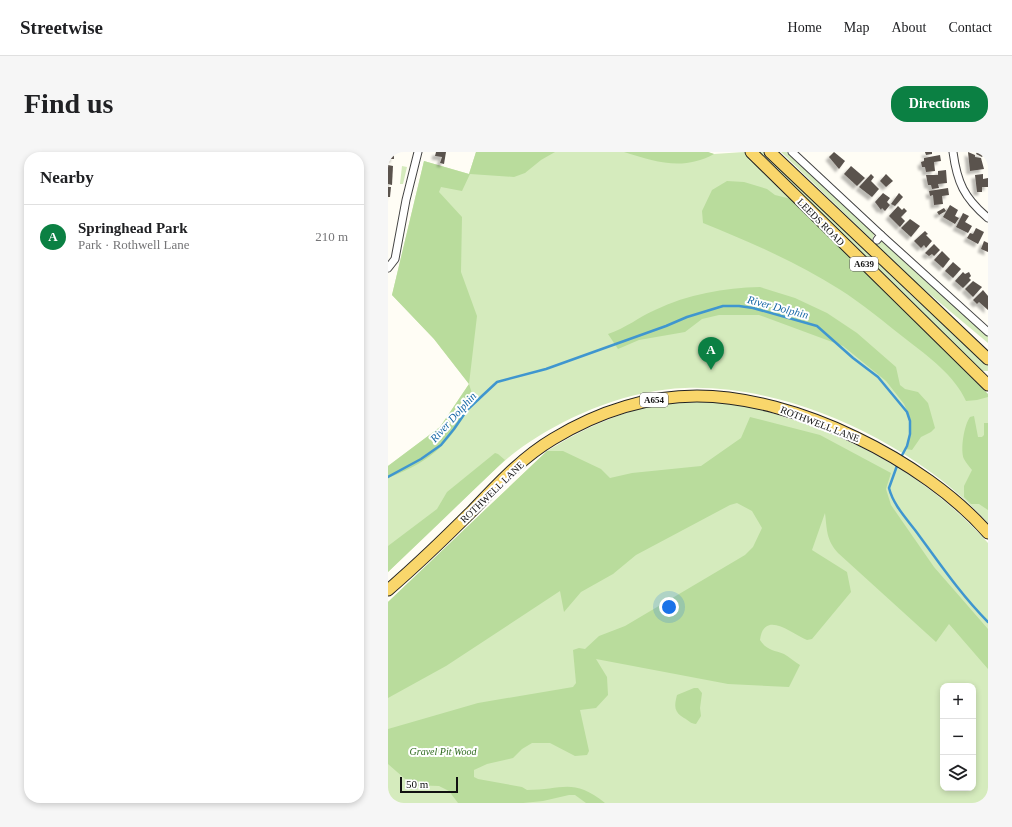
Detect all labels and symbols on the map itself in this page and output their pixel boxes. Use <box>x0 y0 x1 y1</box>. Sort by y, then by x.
street label: LEEDS ROAD <box>795 196 847 248</box>
road number: A639 <box>850 257 878 271</box>
water label: River Dolphin <box>745 293 810 321</box>
pin: A <box>698 337 724 370</box>
water label: River Dolphin <box>427 389 479 445</box>
road number: A654 <box>640 393 668 407</box>
street label: ROTHWELL LANE <box>779 404 861 444</box>
street label: ROTHWELL LANE <box>458 459 526 525</box>
your location <box>659 597 679 617</box>
park label: Gravel Pit Wood <box>410 746 477 757</box>
scale bar <box>400 775 458 794</box>

